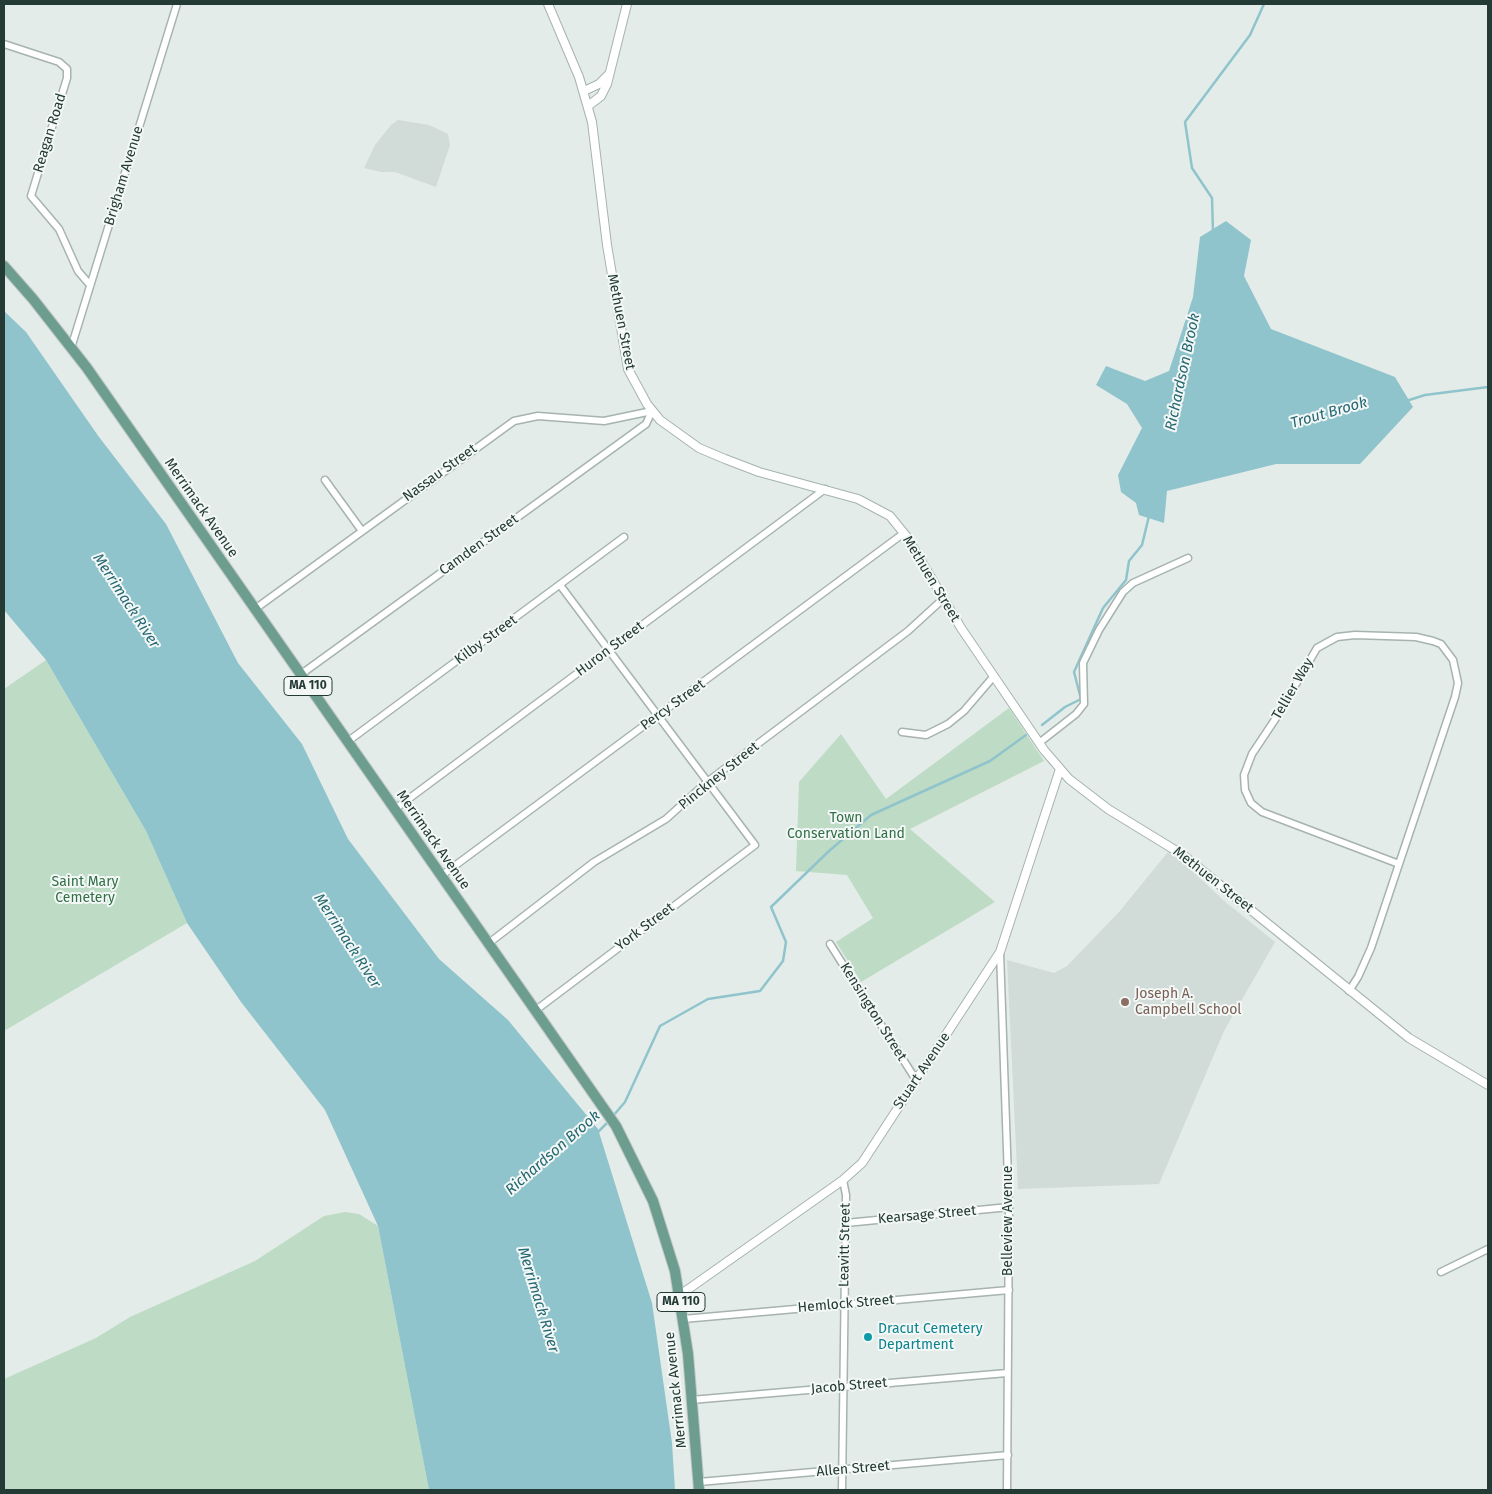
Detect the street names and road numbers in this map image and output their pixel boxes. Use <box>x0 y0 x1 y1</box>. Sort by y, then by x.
street label: Reagan Road <box>30 91 70 175</box>
street label: Brigham Avenue <box>101 124 147 228</box>
street label: Methuen Street <box>603 273 639 371</box>
street label: Nassau Street <box>400 441 480 505</box>
street label: Merrimack Avenue <box>161 455 241 561</box>
street label: Camden Street <box>436 511 522 579</box>
street label: Methuen Street <box>899 533 963 625</box>
street label: Kilby Street <box>451 612 521 668</box>
street label: Huron Street <box>573 618 647 680</box>
street label: Tellier Way <box>1269 655 1317 723</box>
road number: MA 110 <box>284 676 332 696</box>
street label: Percy Street <box>637 676 709 734</box>
street label: Pinckney Street <box>675 738 763 814</box>
street label: Merrimack Avenue <box>393 787 473 893</box>
street label: Methuen Street <box>1169 843 1257 917</box>
street label: York Street <box>612 899 678 955</box>
street label: Kensington Street <box>836 960 910 1064</box>
street label: Stuart Avenue <box>890 1029 954 1113</box>
street label: Belleview Avenue <box>1000 1166 1016 1276</box>
street label: Kearsage Street <box>877 1202 977 1228</box>
street label: Leavitt Street <box>836 1203 854 1287</box>
street label: Hemlock Street <box>797 1291 895 1317</box>
road number: MA 110 <box>657 1292 705 1311</box>
street label: Merrimack Avenue <box>662 1331 690 1449</box>
street label: Jacob Street <box>810 1374 888 1398</box>
street label: Allen Street <box>816 1457 890 1481</box>

